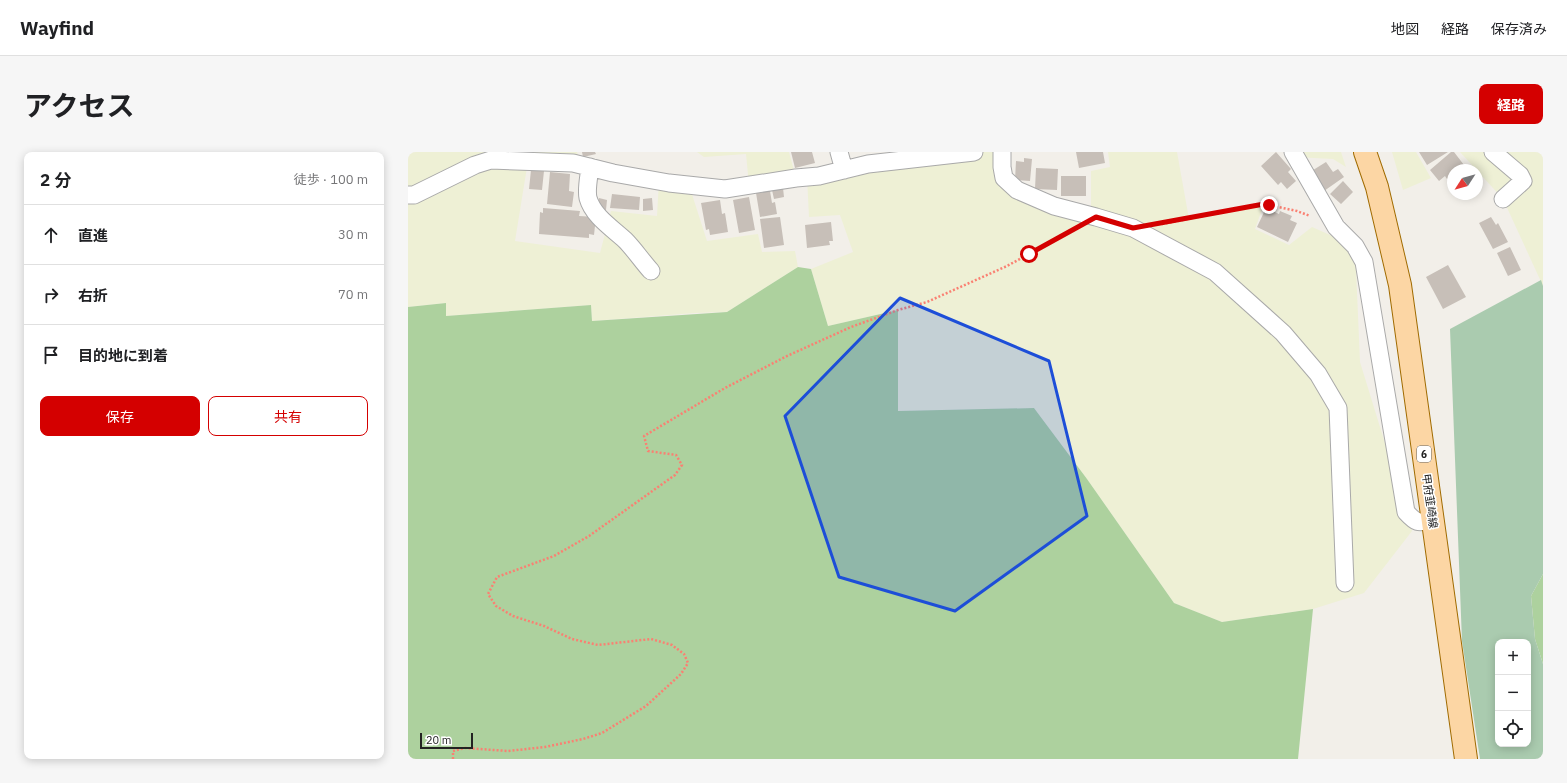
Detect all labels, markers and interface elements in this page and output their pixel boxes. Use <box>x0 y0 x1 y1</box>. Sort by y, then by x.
text: Wayfind <box>20 16 94 40</box>
text: 地図 <box>1391 20 1419 38</box>
text: 経路 <box>1441 20 1469 38</box>
text: 保存済み <box>1491 20 1547 38</box>
button: 経路 <box>1479 84 1543 124</box>
text: アクセス <box>24 87 135 124</box>
north arrow <box>1447 164 1483 200</box>
text: 2 分 <box>40 169 71 191</box>
text: 徒歩 · 100 m <box>294 171 368 188</box>
route end <box>1260 196 1278 214</box>
icon: ahead <box>40 224 62 246</box>
text: 直進 <box>78 226 108 245</box>
text: 30 m <box>338 226 368 243</box>
route start <box>1020 245 1038 263</box>
icon: right <box>40 284 62 306</box>
text: 右折 <box>78 286 108 305</box>
text: 70 m <box>338 286 368 303</box>
icon: arrive <box>40 344 62 366</box>
text: 目的地に到着 <box>78 346 168 365</box>
button: 保存 <box>40 396 200 436</box>
button: 共有 <box>208 396 368 436</box>
road number: 6 <box>1417 446 1431 462</box>
street label: 甲府韮崎線 <box>1419 473 1441 529</box>
map controls <box>1495 639 1531 747</box>
button: + <box>1495 639 1531 675</box>
button: − <box>1495 675 1531 711</box>
button: locate <box>1495 711 1531 747</box>
scale bar <box>420 731 473 750</box>
text: 20 m <box>426 733 451 747</box>

